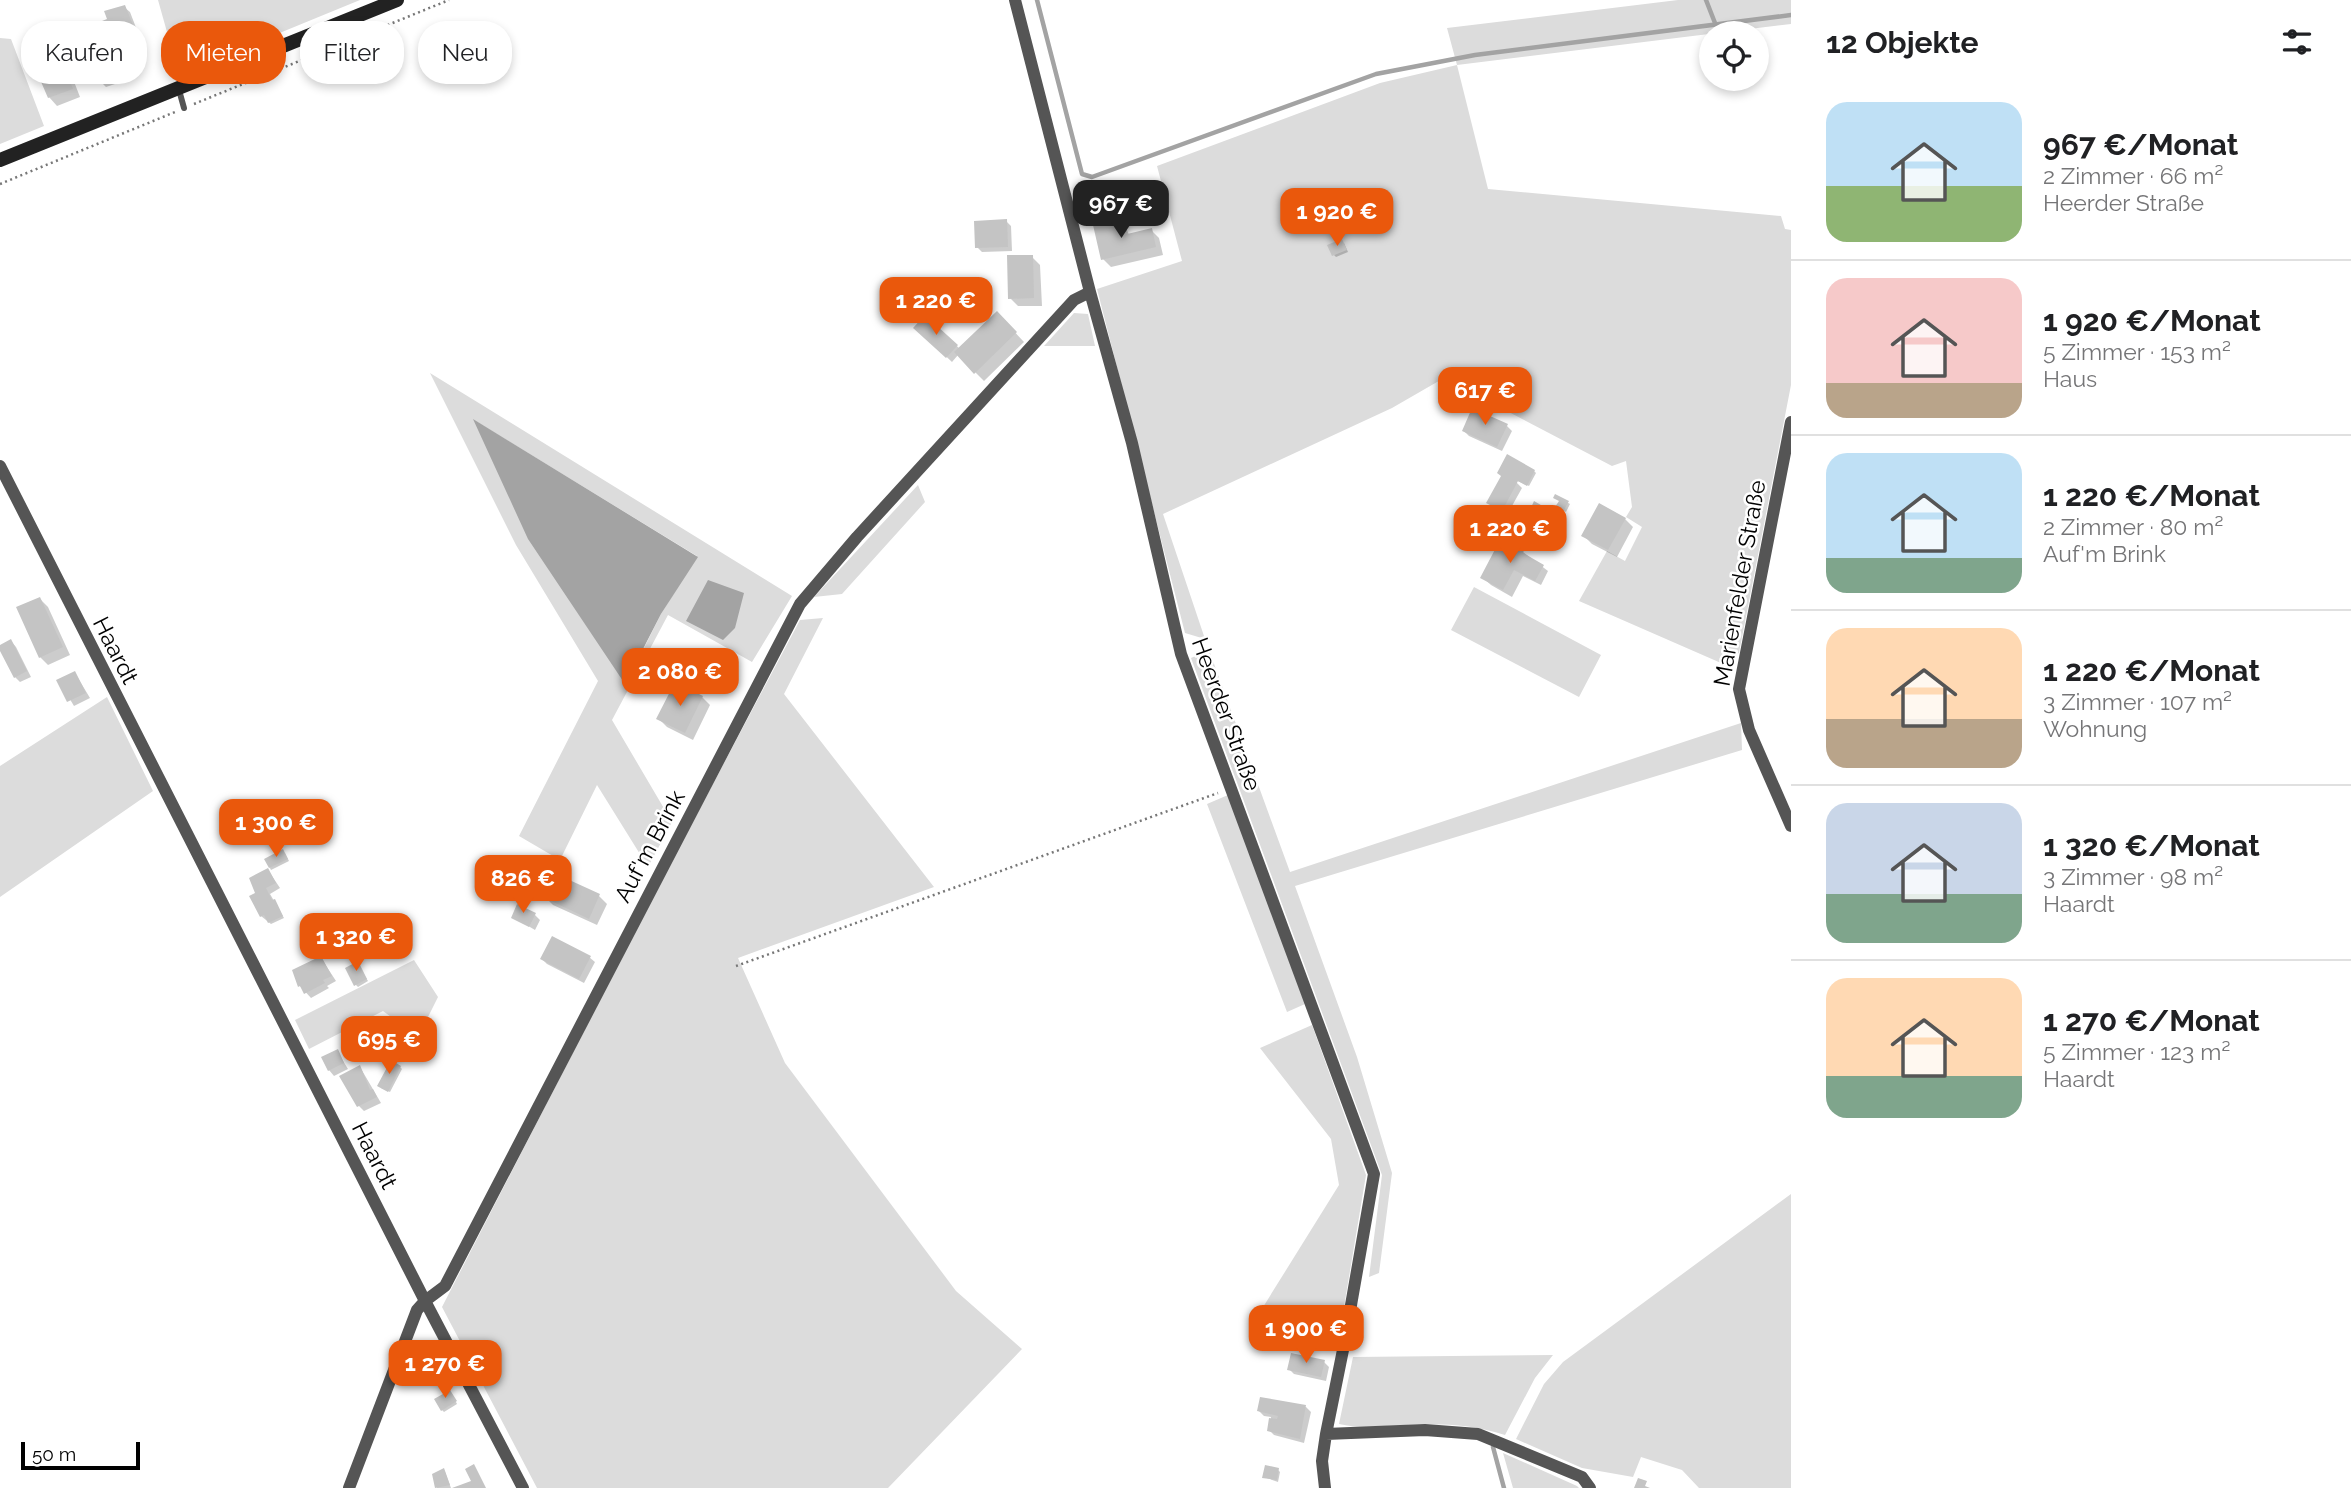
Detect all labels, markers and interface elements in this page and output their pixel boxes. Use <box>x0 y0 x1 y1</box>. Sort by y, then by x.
chip: Kaufen <box>21 21 147 84</box>
chip: Mieten <box>161 21 286 84</box>
chip: Filter <box>300 21 404 84</box>
chip: Neu <box>418 21 512 84</box>
map controls <box>1699 21 1769 91</box>
button: locate <box>1699 21 1769 91</box>
icon: filters <box>2278 23 2316 61</box>
text: 12 Objekte <box>1826 25 1978 60</box>
text: 967 €/Monat <box>2043 127 2238 162</box>
icon: home <box>1882 130 1966 214</box>
text: 2 Zimmer · 66 m² <box>2043 162 2223 189</box>
pin: 967 € <box>1072 180 1170 240</box>
pin: 1 920 € <box>1272 188 1402 248</box>
text: 967 € <box>1089 189 1153 216</box>
text: Heerder Straße <box>2043 189 2204 216</box>
text: 1 920 € <box>1296 197 1378 224</box>
pin: 1 220 € <box>871 278 1001 337</box>
text: 1 220 € <box>896 286 976 313</box>
text: 1 920 €/Monat <box>2043 303 2261 338</box>
icon: home <box>1882 306 1966 390</box>
text: 5 Zimmer · 153 m² <box>2043 338 2231 365</box>
text: Haus <box>2043 365 2097 392</box>
pin: 617 € <box>1436 368 1534 427</box>
text: 617 € <box>1454 376 1516 403</box>
street label: Marienfelder Straße <box>1708 478 1770 688</box>
text: 1 220 €/Monat <box>2043 478 2260 513</box>
icon: home <box>1882 481 1966 565</box>
pin: 1 220 € <box>1445 505 1575 565</box>
text: 2 Zimmer · 80 m² <box>2043 513 2223 540</box>
text: 1 220 € <box>1470 514 1550 541</box>
text: Auf'm Brink <box>2043 540 2166 567</box>
street label: Haardt <box>88 612 144 688</box>
street label: Heerder Straße <box>1187 634 1267 794</box>
pin: 2 080 € <box>615 648 745 708</box>
text: 1 220 €/Monat <box>2043 653 2260 688</box>
icon: home <box>1882 656 1966 740</box>
text: 2 080 € <box>638 657 722 684</box>
text: 3 Zimmer · 107 m² <box>2043 688 2232 715</box>
text: Wohnung <box>2043 715 2147 742</box>
street label: Auf'm Brink <box>608 785 690 907</box>
pin: 1 300 € <box>211 800 341 859</box>
text: 1 300 € <box>235 808 317 835</box>
text: 1 320 €/Monat <box>2043 828 2260 863</box>
icon: home <box>1882 831 1966 915</box>
pin: 826 € <box>474 856 572 915</box>
text: 3 Zimmer · 98 m² <box>2043 863 2223 890</box>
text: 826 € <box>491 864 555 891</box>
text: Haardt <box>2043 890 2115 917</box>
pin: 1 320 € <box>291 914 421 973</box>
text: 1 320 € <box>316 922 396 949</box>
text: 1 270 €/Monat <box>2043 1003 2260 1038</box>
icon: home <box>1882 1006 1966 1090</box>
pin: 695 € <box>340 1016 438 1076</box>
text: 695 € <box>357 1025 421 1052</box>
text: 5 Zimmer · 123 m² <box>2043 1038 2230 1065</box>
text: Haardt <box>2043 1065 2115 1092</box>
street label: Haardt <box>347 1117 403 1193</box>
pin: 1 900 € <box>1241 1306 1371 1365</box>
text: 1 900 € <box>1265 1314 1347 1341</box>
pin: 1 270 € <box>380 1340 510 1400</box>
text: 1 270 € <box>405 1349 485 1376</box>
scale bar <box>21 1439 140 1471</box>
text: 50 m <box>32 1443 76 1465</box>

